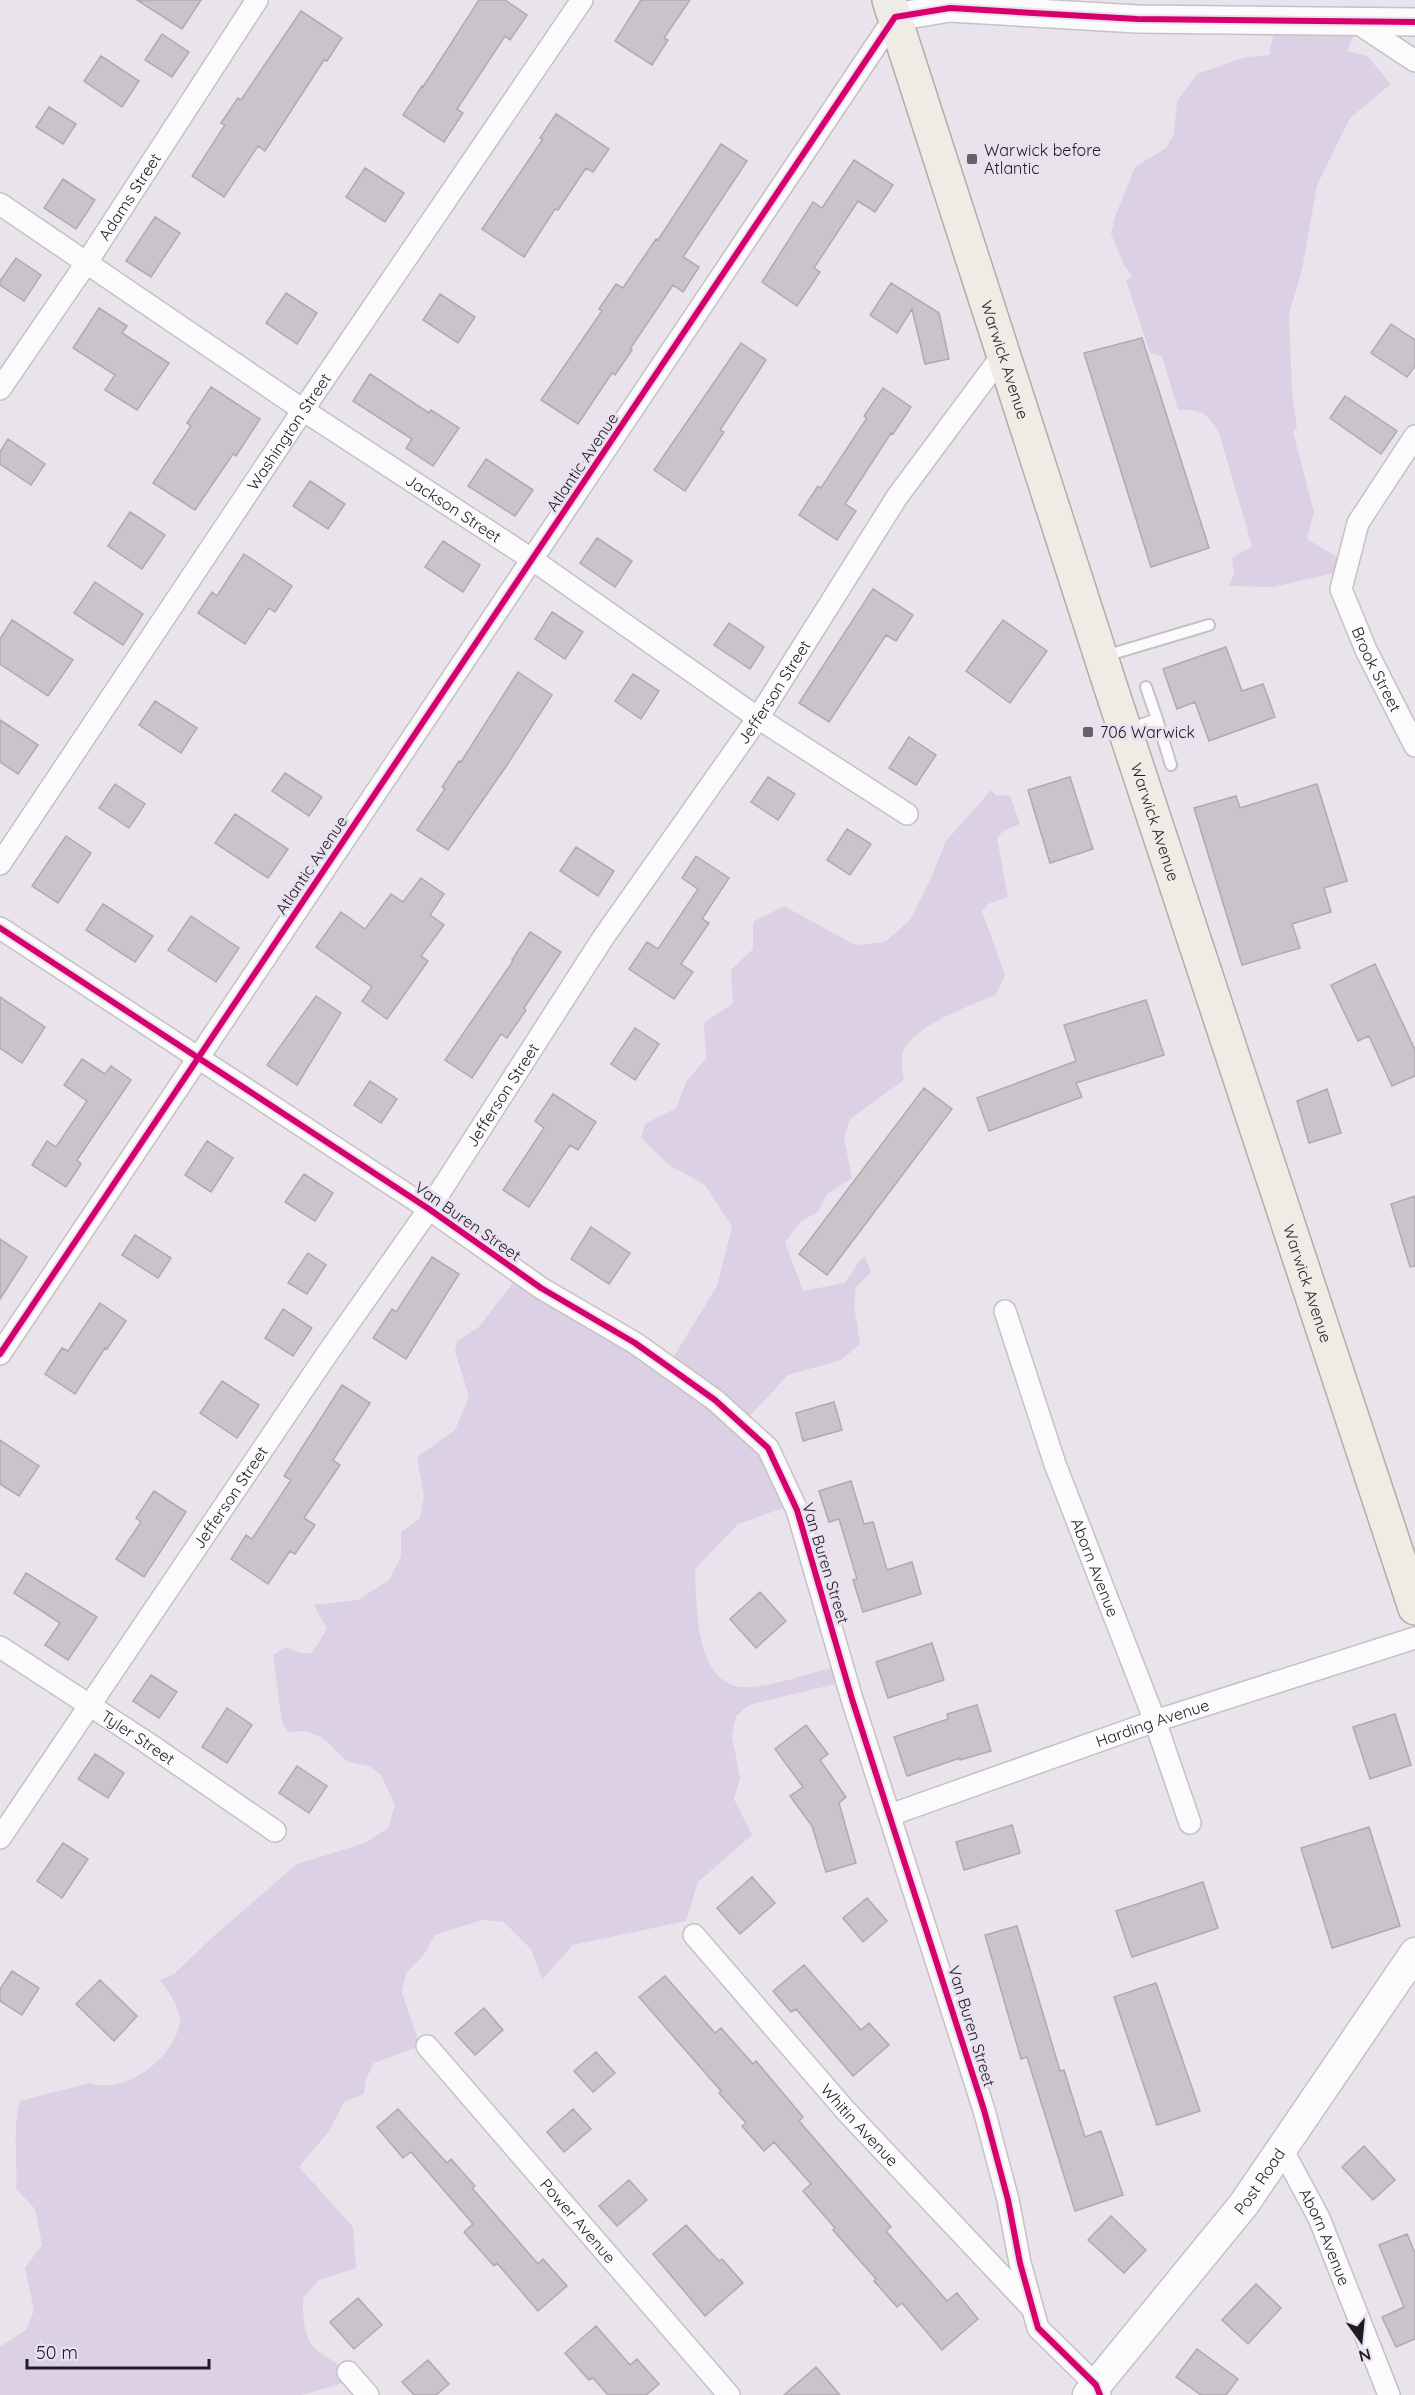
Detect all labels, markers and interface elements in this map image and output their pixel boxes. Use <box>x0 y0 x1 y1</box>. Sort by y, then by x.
place label: Warwick before Atlantic <box>984 140 1101 178</box>
street label: Adams Street <box>94 149 165 244</box>
marker: Warwick before Atlantic <box>965 152 979 166</box>
street label: Warwick Avenue <box>977 298 1034 422</box>
street label: Washington Street <box>242 369 335 494</box>
street label: Atlantic Avenue <box>542 409 622 515</box>
street label: Jackson Street <box>402 470 505 547</box>
street label: Brook Street <box>1348 624 1406 715</box>
street label: Jefferson Street <box>733 636 814 748</box>
place label: 706 Warwick <box>1100 722 1195 742</box>
marker: 706 Warwick <box>1081 725 1095 739</box>
street label: Warwick Avenue <box>1126 760 1184 884</box>
street label: Atlantic Avenue <box>271 812 351 918</box>
street label: Jefferson Street <box>462 1039 543 1151</box>
street label: Van Buren Street <box>411 1177 525 1265</box>
street label: Warwick Avenue <box>1279 1222 1337 1345</box>
street label: Jefferson Street <box>188 1442 272 1553</box>
street label: Van Buren Street <box>798 1500 854 1626</box>
street label: Aborn Avenue <box>1067 1515 1123 1620</box>
street label: Harding Avenue <box>1093 1694 1211 1751</box>
street label: Tyler Street <box>98 1706 179 1769</box>
street label: Van Buren Street <box>944 1963 1000 2089</box>
street label: Whitin Avenue <box>817 2079 903 2170</box>
street label: Post Road <box>1230 2144 1289 2219</box>
street label: Power Avenue <box>536 2174 620 2267</box>
street label: Aborn Avenue <box>1295 2185 1355 2288</box>
north arrow <box>1331 2311 1391 2371</box>
scale bar <box>27 2332 208 2370</box>
text: 50 m <box>36 2341 78 2364</box>
text: N <box>1357 2344 1373 2367</box>

